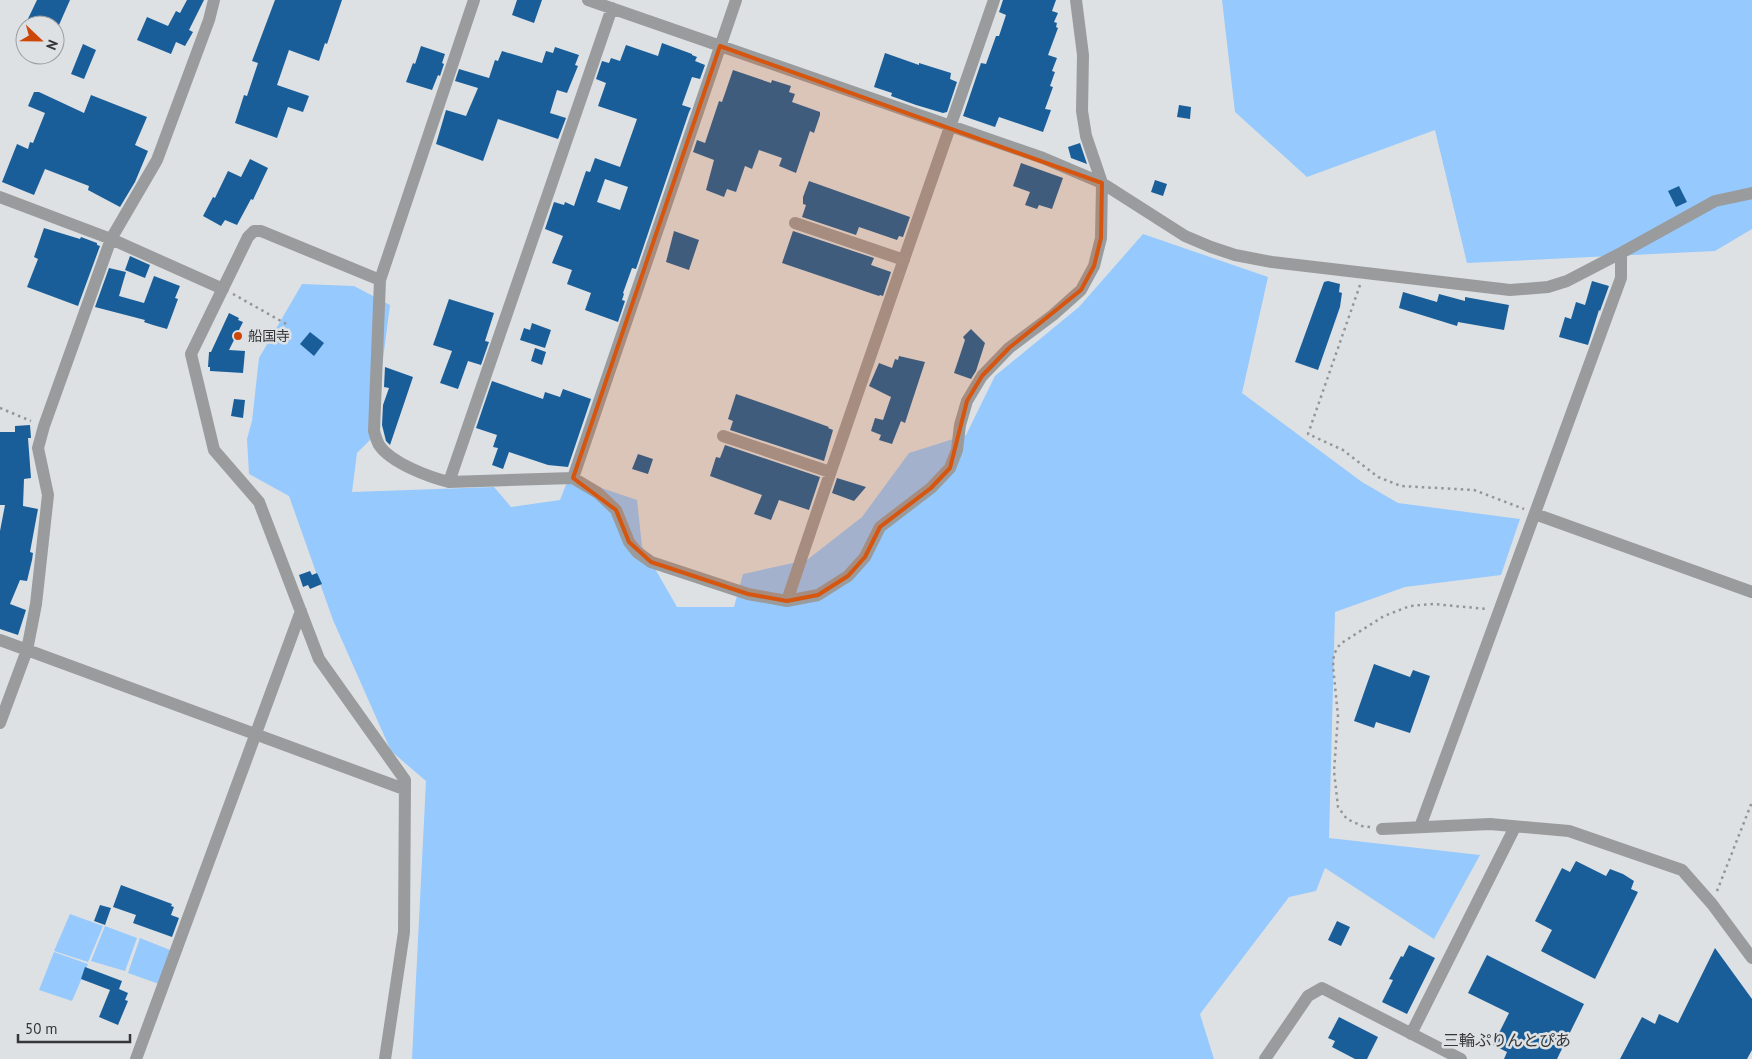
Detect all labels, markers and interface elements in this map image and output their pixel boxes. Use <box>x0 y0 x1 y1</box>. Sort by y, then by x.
north arrow <box>15 15 65 65</box>
text: N <box>42 37 62 53</box>
place label: 船国寺 <box>248 327 290 345</box>
marker: 船国寺 <box>232 330 244 342</box>
scale bar <box>18 1012 130 1044</box>
text: 50 m <box>25 1019 58 1038</box>
district label: 三輪ぷりんとぴあ <box>1443 1030 1571 1050</box>

